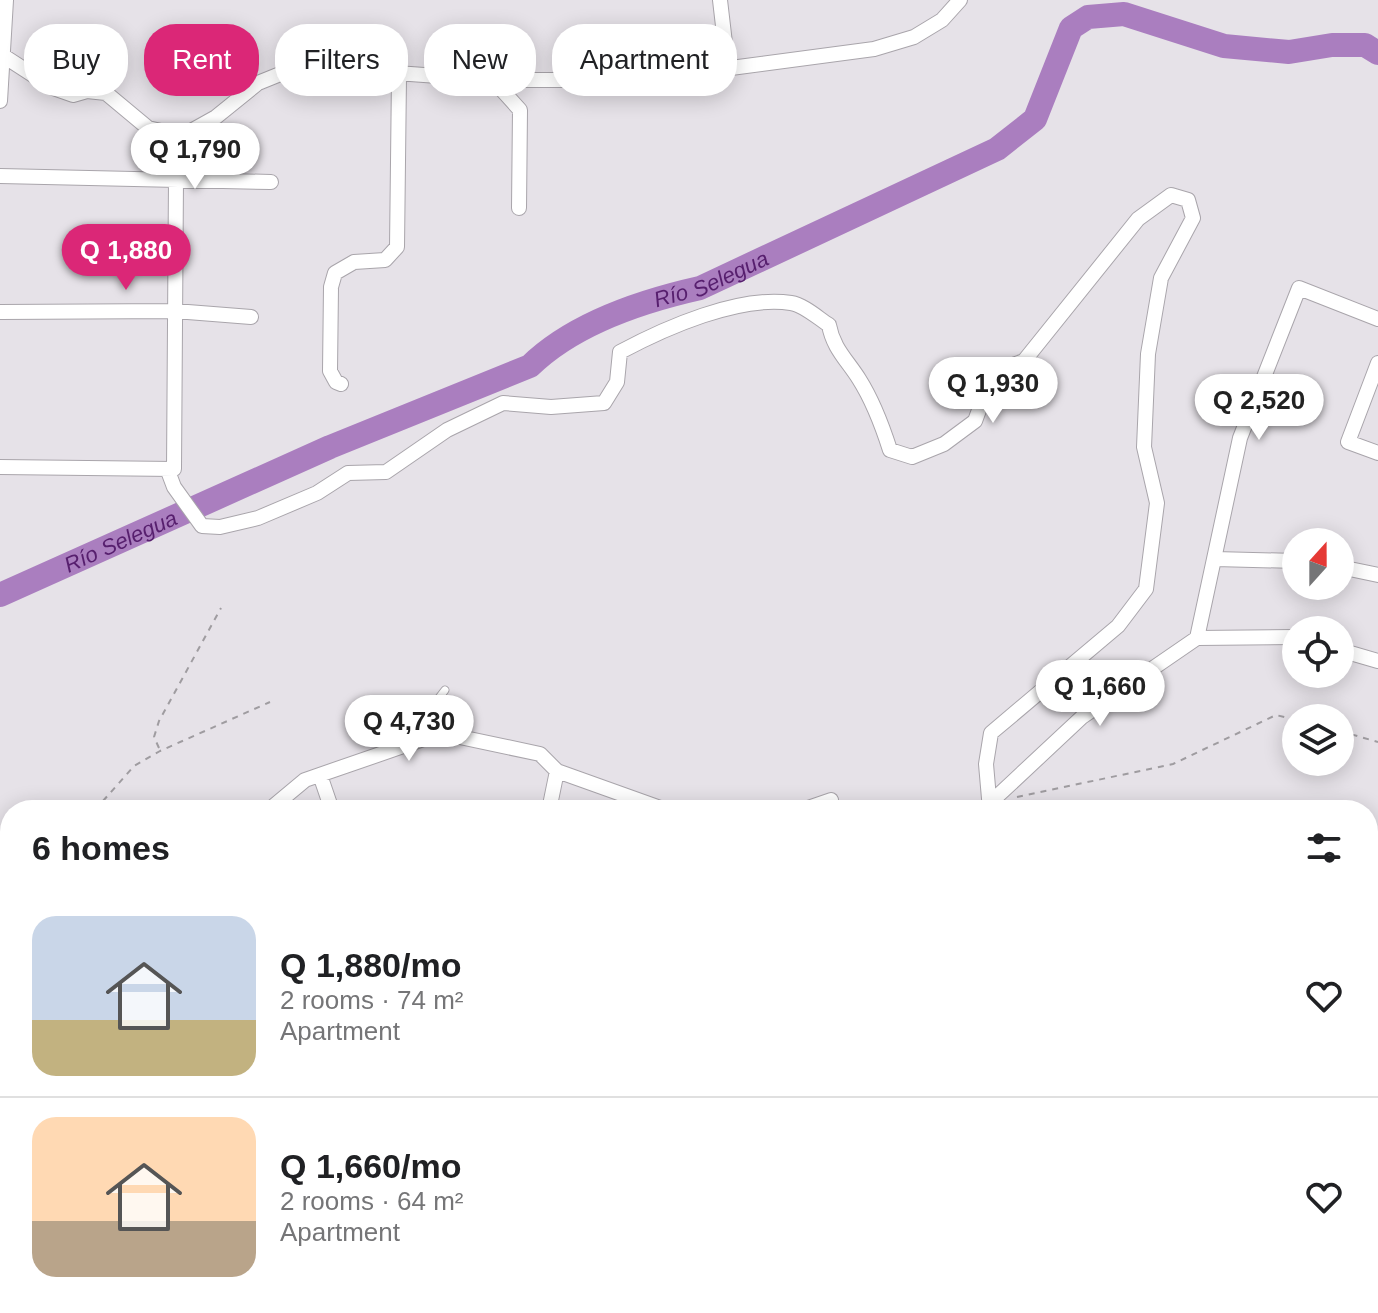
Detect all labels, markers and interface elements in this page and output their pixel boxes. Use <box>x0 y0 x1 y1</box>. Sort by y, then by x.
chip: Buy <box>24 24 128 96</box>
chip: Rent <box>144 24 259 96</box>
chip: Filters <box>275 24 408 96</box>
chip: New <box>424 24 536 96</box>
chip: Apartment <box>552 24 737 96</box>
pin: Q 1,790 <box>121 123 269 191</box>
text: Q 1,790 <box>149 134 241 164</box>
pin: Q 1,880 <box>52 224 200 292</box>
text: Q 1,880 <box>80 235 172 265</box>
water label: Río Selegua <box>651 246 772 312</box>
pin: Q 1,930 <box>919 357 1067 425</box>
text: Q 1,930 <box>947 368 1039 398</box>
pin: Q 2,520 <box>1185 374 1333 442</box>
text: Q 2,520 <box>1213 385 1305 415</box>
water label: Río Selegua <box>60 505 181 578</box>
north arrow <box>1282 528 1354 600</box>
map controls <box>1282 528 1354 776</box>
button: locate <box>1282 616 1354 688</box>
pin: Q 1,660 <box>1026 660 1174 728</box>
text: Q 1,660 <box>1054 671 1146 701</box>
pin: Q 4,730 <box>335 695 483 763</box>
button: layers <box>1282 704 1354 776</box>
text: Q 4,730 <box>363 706 455 736</box>
icon: filters <box>1302 826 1346 870</box>
text: 6 homes <box>32 829 170 867</box>
text: Q 1,880/mo <box>280 946 461 984</box>
icon: home <box>96 948 192 1044</box>
icon: heart <box>1302 974 1346 1018</box>
text: 2 rooms · 74 m² <box>280 985 464 1015</box>
text: Apartment <box>280 1016 400 1046</box>
text: Q 1,660/mo <box>280 1147 461 1185</box>
icon: home <box>96 1149 192 1245</box>
icon: heart <box>1302 1175 1346 1219</box>
text: 2 rooms · 64 m² <box>280 1186 464 1216</box>
text: Apartment <box>280 1217 400 1247</box>

